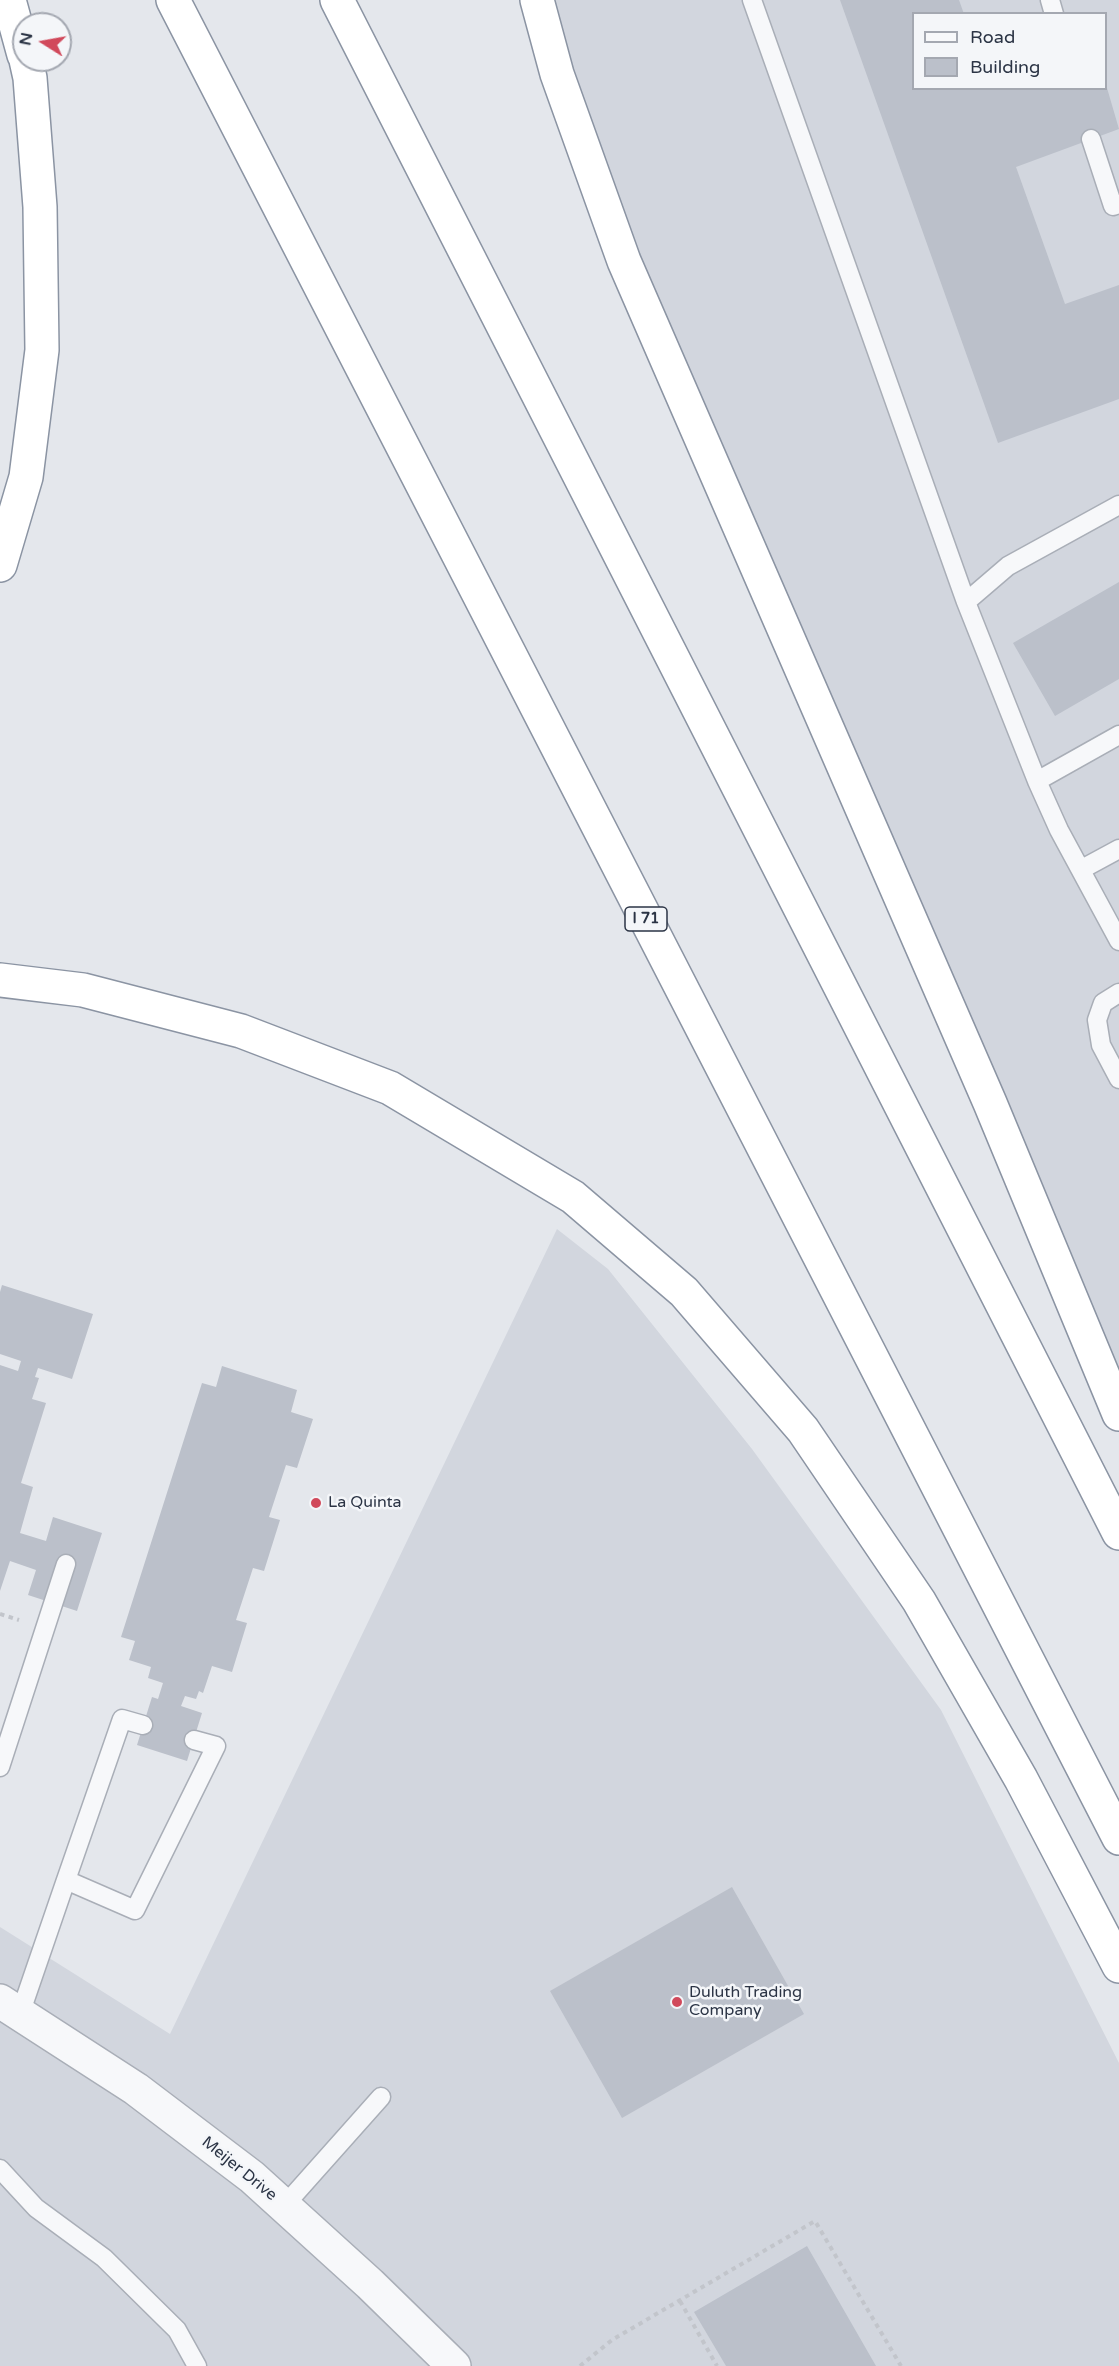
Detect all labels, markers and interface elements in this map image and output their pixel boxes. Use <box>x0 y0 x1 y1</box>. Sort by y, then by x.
north arrow <box>12 12 72 72</box>
legend <box>912 12 1107 90</box>
text: Road <box>970 26 1015 48</box>
text: N <box>15 31 37 47</box>
text: Building <box>970 56 1040 78</box>
road number: I 71 <box>625 907 667 931</box>
place label: La Quinta <box>328 1493 402 1513</box>
marker: La Quinta <box>309 1496 323 1510</box>
place label: Duluth Trading Company <box>689 1983 802 2021</box>
marker: Duluth Trading Company <box>670 1995 684 2009</box>
street label: Meijer Drive <box>198 2133 280 2205</box>

